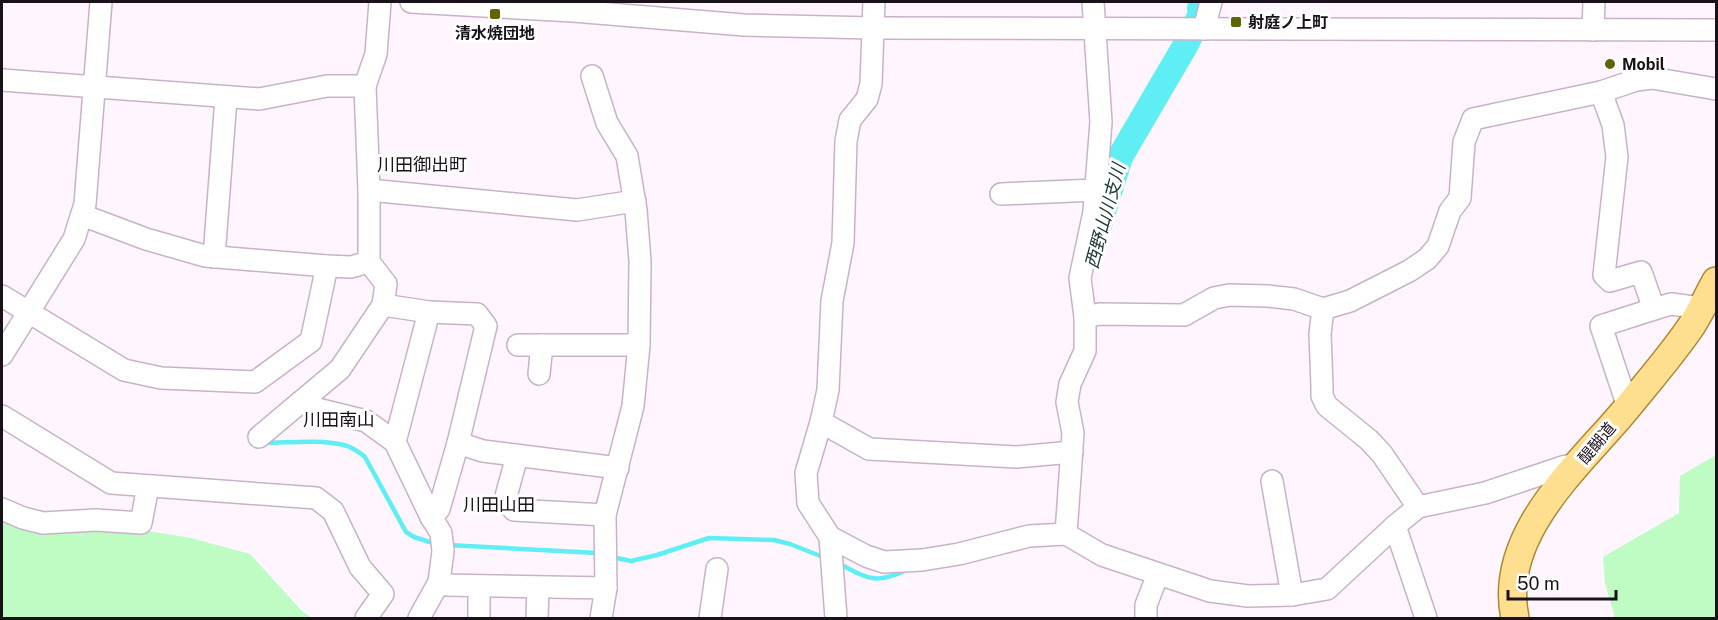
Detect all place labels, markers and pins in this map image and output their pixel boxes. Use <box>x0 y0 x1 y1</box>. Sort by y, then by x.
marker: 清水焼団地 <box>488 7 502 21</box>
place label: 射庭ノ上町 <box>1248 13 1328 32</box>
marker: 射庭ノ上町 <box>1229 15 1243 29</box>
place label: 清水焼団地 <box>455 24 535 43</box>
place label: Mobil <box>1622 55 1665 74</box>
marker: Mobil <box>1603 57 1617 71</box>

